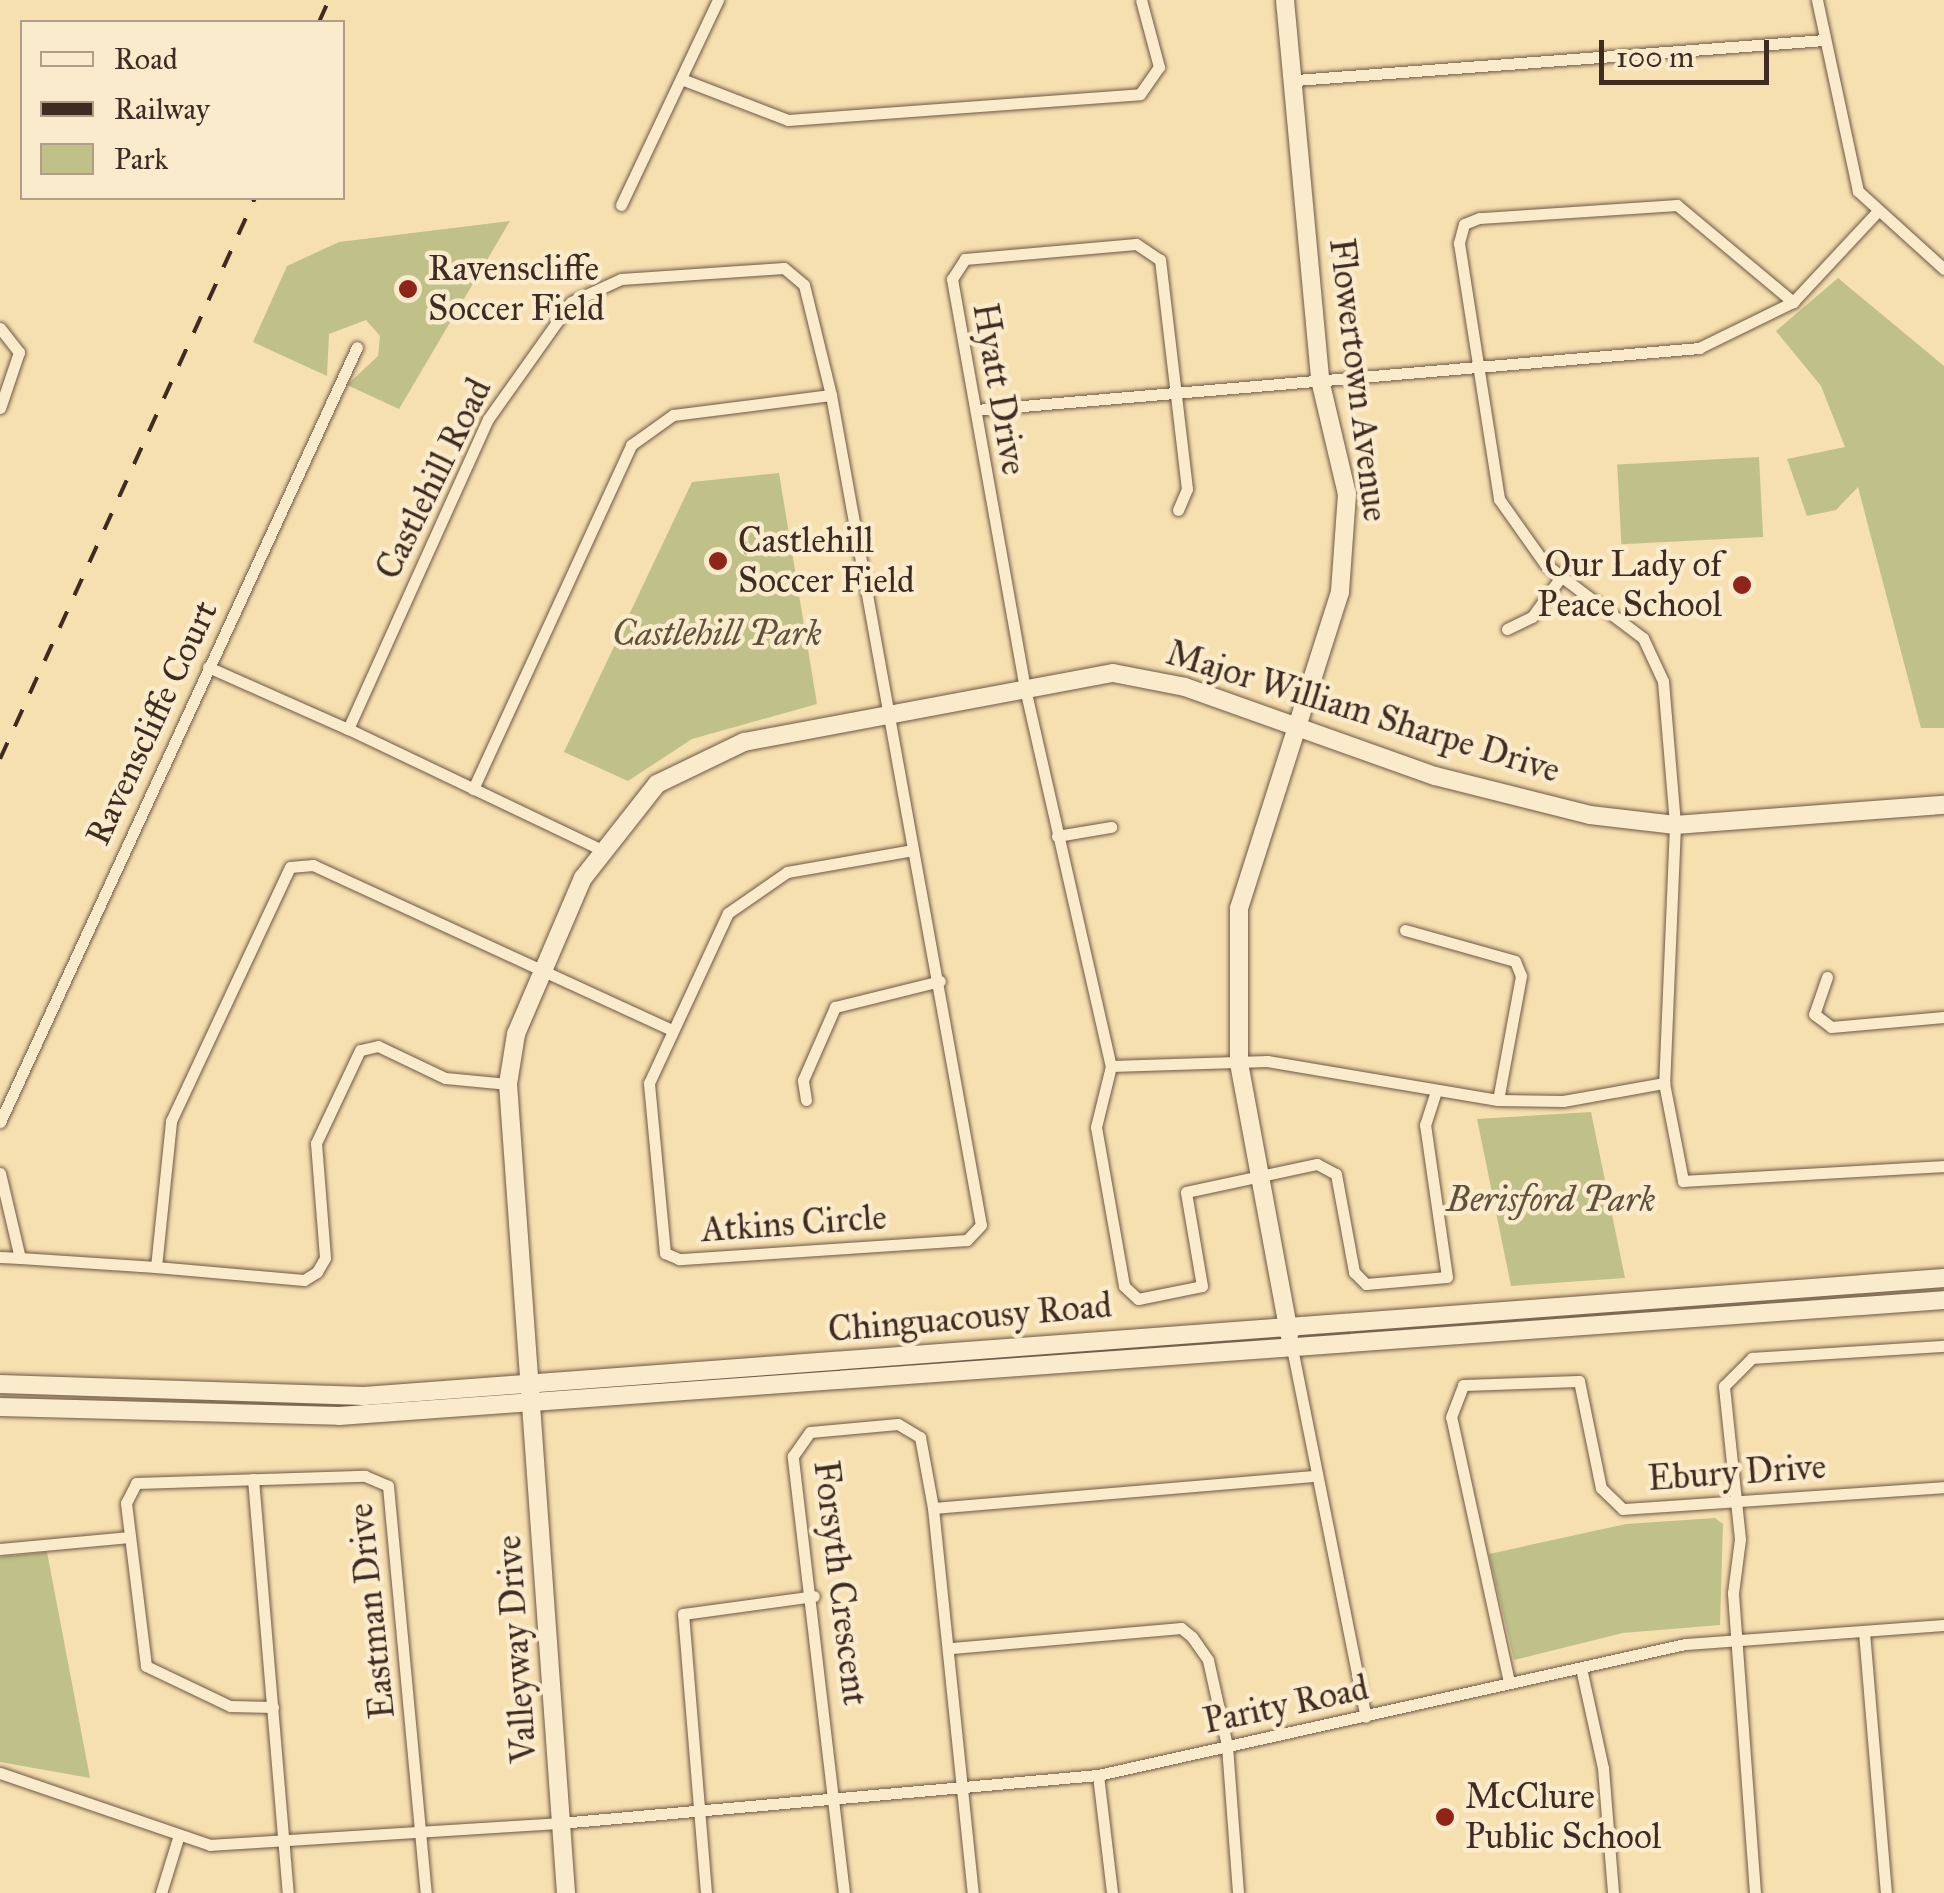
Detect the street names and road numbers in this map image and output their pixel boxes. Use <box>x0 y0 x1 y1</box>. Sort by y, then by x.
street label: Flowertown Avenue <box>1320 236 1396 524</box>
street label: Hyatt Drive <box>963 300 1035 478</box>
street label: Castlehill Road <box>367 372 501 586</box>
street label: Ravenscliffe Court <box>77 594 227 852</box>
street label: Major William Sharpe Drive <box>1161 632 1565 792</box>
street label: Atkins Circle <box>700 1197 888 1251</box>
street label: Chinguacousy Road <box>826 1285 1114 1351</box>
street label: Ebury Drive <box>1646 1446 1828 1500</box>
street label: Forsyth Crescent <box>804 1458 876 1708</box>
street label: Eastman Drive <box>340 1501 404 1721</box>
street label: Valleyway Drive <box>488 1534 546 1764</box>
street label: Parity Road <box>1200 1667 1372 1743</box>

